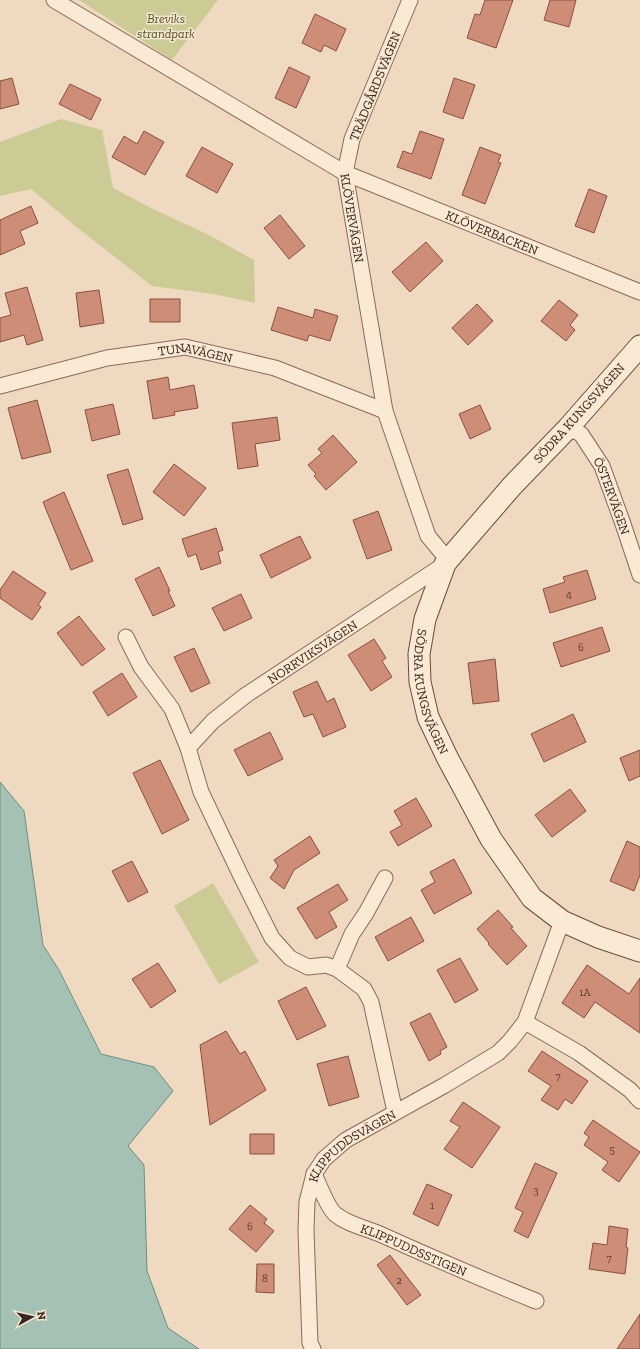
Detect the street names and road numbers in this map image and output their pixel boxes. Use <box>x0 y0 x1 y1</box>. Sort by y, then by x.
street label: TRÄDGÅRDSVÄGEN <box>346 29 404 143</box>
street label: KLÖVERVÄGEN <box>338 172 367 264</box>
street label: KLÖVERBACKEN <box>444 207 541 258</box>
street label: TUNAVÄGEN <box>157 340 235 365</box>
street label: SÖDRA KUNGSVÄGEN <box>530 360 628 466</box>
street label: ÖSTERVÄGEN <box>591 454 634 537</box>
street label: NORRVIKSVÄGEN <box>264 616 360 686</box>
street label: SÖDRA KUNGSVÄGEN <box>412 628 452 757</box>
street label: KLIPPUDDSVÄGEN <box>305 1106 399 1184</box>
street label: KLIPPUDDSSTIGEN <box>359 1220 470 1279</box>

